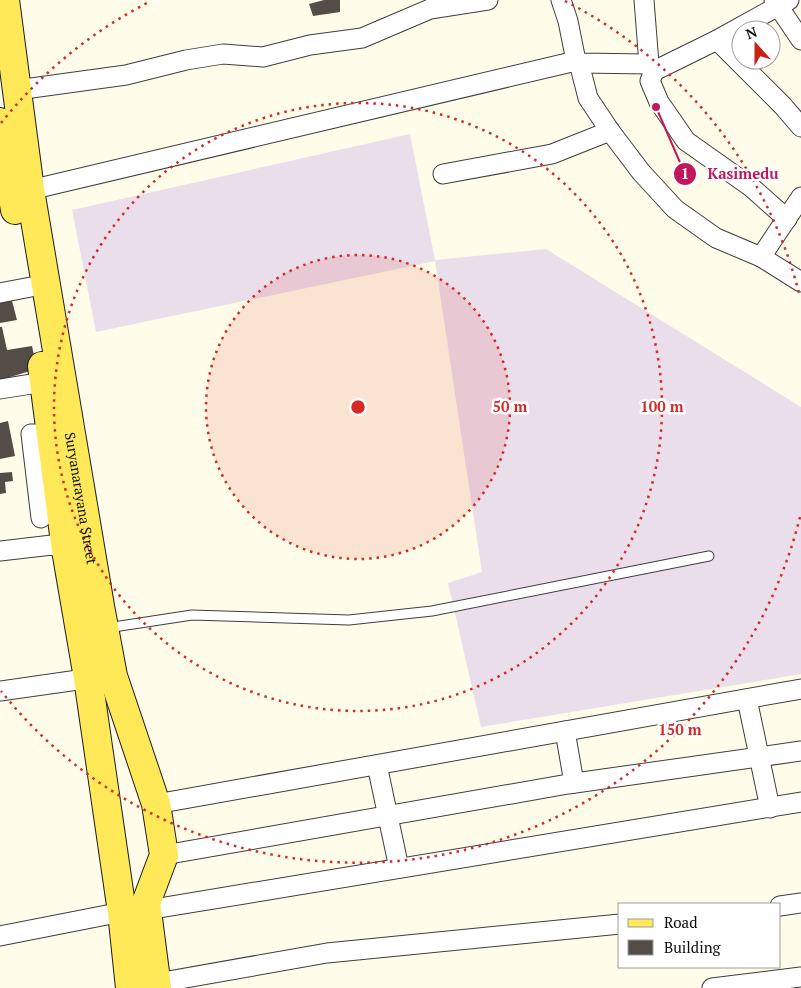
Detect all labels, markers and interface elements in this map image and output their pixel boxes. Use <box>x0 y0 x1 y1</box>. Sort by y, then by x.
north arrow <box>731 20 781 70</box>
text: N <box>743 21 760 43</box>
callout: Kasimedu <box>673 159 789 189</box>
text: 1 <box>681 163 689 183</box>
text: Kasimedu <box>708 163 779 183</box>
text: 50 m <box>493 396 528 416</box>
text: 100 m <box>640 396 684 416</box>
centre of rings <box>349 398 367 416</box>
street label: Suryanarayana Street <box>61 431 102 566</box>
text: 150 m <box>658 719 702 739</box>
legend <box>618 903 781 968</box>
text: Road <box>664 912 697 932</box>
text: Building <box>664 937 722 957</box>

